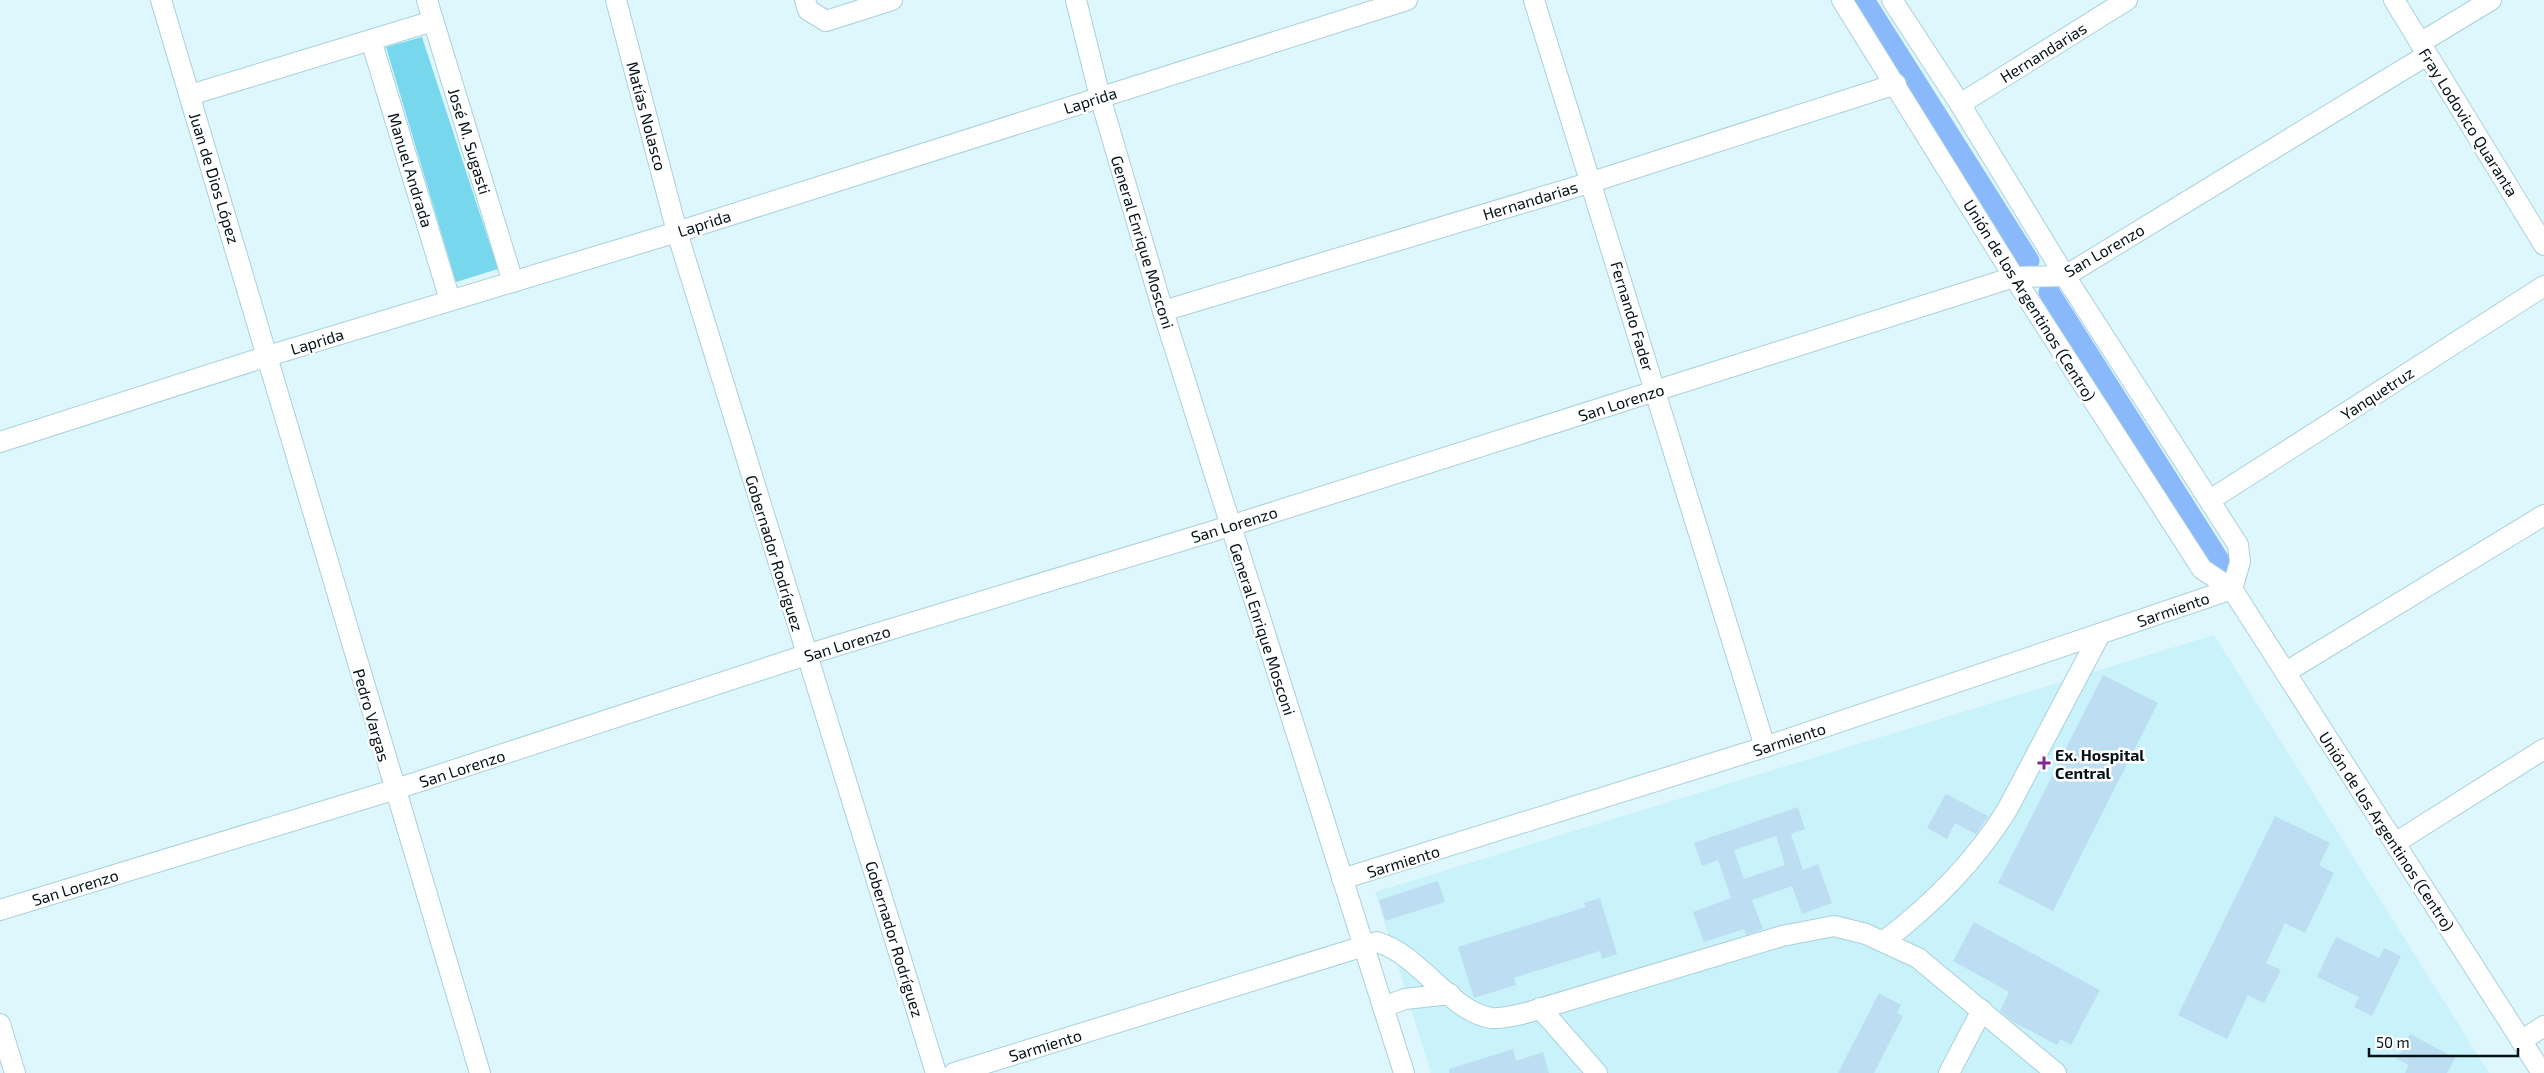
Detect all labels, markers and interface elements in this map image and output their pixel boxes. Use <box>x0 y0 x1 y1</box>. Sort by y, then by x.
street label: Hernandarias <box>1996 18 2090 86</box>
street label: Fray Lodovico Quaranta <box>2415 44 2522 200</box>
street label: Matías Nolasco <box>623 59 671 173</box>
street label: Laprida <box>1061 83 1119 117</box>
street label: José M. Sugasti <box>445 86 495 196</box>
street label: Juan de Dios López <box>186 110 244 246</box>
street label: Manuel Andrada <box>385 110 437 230</box>
street label: General Enrique Mosconi <box>1108 153 1178 331</box>
street label: Hernandarias <box>1480 177 1580 223</box>
street label: Unión de los Argentinos (Centro) <box>1960 196 2100 404</box>
street label: Laprida <box>675 206 733 240</box>
street label: San Lorenzo <box>2061 219 2147 281</box>
street label: Fernando Fader <box>1607 259 1659 374</box>
street label: Laprida <box>288 324 346 358</box>
street label: Yanquetruz <box>2337 362 2417 424</box>
street label: San Lorenzo <box>1576 379 1666 425</box>
street label: Gobernador Rodríguez <box>742 473 808 633</box>
street label: San Lorenzo <box>1189 502 1279 546</box>
street label: General Enrique Mosconi <box>1226 540 1300 718</box>
street label: Sarmiento <box>2134 588 2212 630</box>
street label: San Lorenzo <box>802 621 892 665</box>
street label: Pedro Vargas <box>350 666 394 764</box>
street label: Sarmiento <box>1750 718 1828 760</box>
street label: Unión de los Argentinos (Centro) <box>2315 728 2459 934</box>
street label: San Lorenzo <box>417 745 507 791</box>
place label: Ex. Hospital Central <box>2055 745 2145 782</box>
marker: Ex. Hospital Central <box>2037 756 2051 770</box>
street label: Sarmiento <box>1364 841 1442 881</box>
street label: Gobernador Rodríguez <box>862 859 928 1019</box>
street label: San Lorenzo <box>30 865 120 909</box>
street label: Sarmiento <box>1006 1025 1084 1065</box>
scale bar <box>2369 1026 2518 1058</box>
text: 50 m <box>2376 1033 2410 1051</box>

